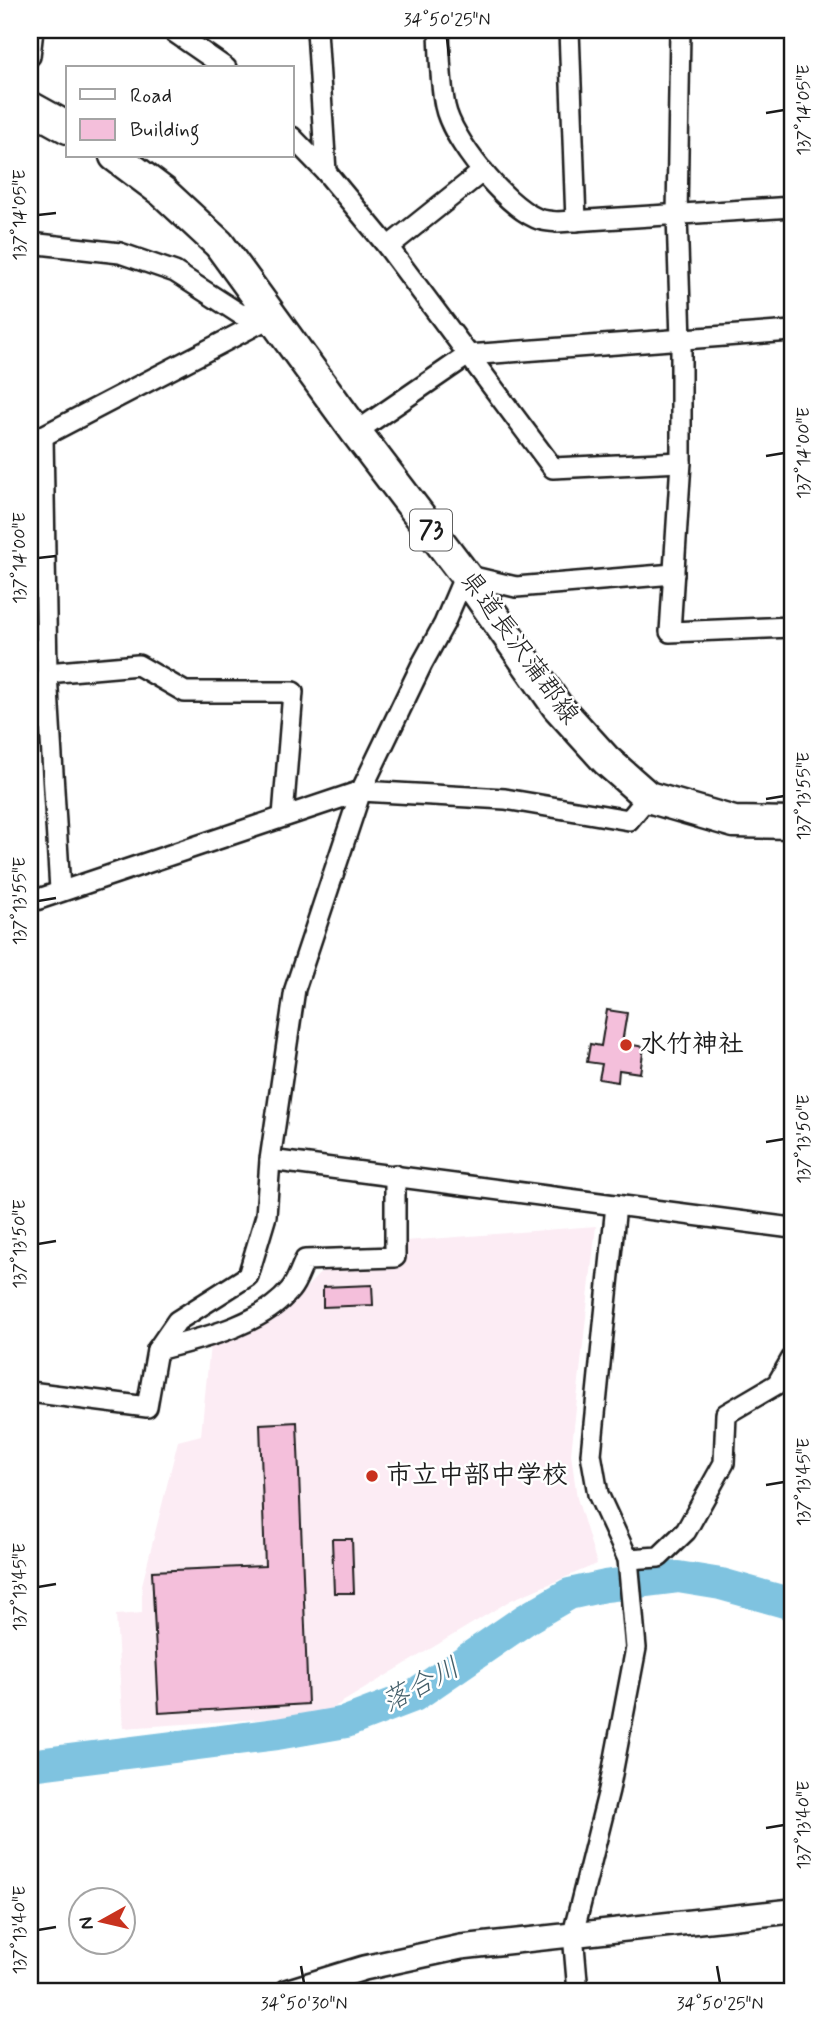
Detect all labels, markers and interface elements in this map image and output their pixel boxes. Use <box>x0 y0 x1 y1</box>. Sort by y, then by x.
text: 34°50'25"N <box>403 8 491 32</box>
text: 137°14'05"E <box>792 64 816 156</box>
legend <box>66 66 294 158</box>
text: Road <box>130 82 172 110</box>
text: Building <box>130 116 200 146</box>
text: 137°14'05"E <box>8 169 32 261</box>
text: 137°14'00"E <box>792 407 816 499</box>
road number: 73 <box>410 509 452 550</box>
text: 137°14'00"E <box>8 512 32 604</box>
street label: 県道長沢蒲郡線 <box>452 564 586 732</box>
text: 137°13'55"E <box>792 752 816 840</box>
text: 137°13'55"E <box>8 857 32 945</box>
place label: 水竹神社 <box>640 1028 744 1062</box>
marker: 水竹神社 <box>618 1037 634 1053</box>
text: 137°13'50"E <box>792 1094 816 1184</box>
text: 137°13'50"E <box>8 1199 32 1289</box>
text: 137°13'45"E <box>792 1438 816 1526</box>
place label: 市立中部中学校 <box>386 1459 568 1493</box>
marker: 市立中部中学校 <box>364 1468 380 1484</box>
text: 137°13'45"E <box>8 1543 32 1631</box>
water label: 落合川 <box>375 1650 467 1722</box>
text: 137°13'40"E <box>792 1780 816 1870</box>
text: 137°13'40"E <box>8 1885 32 1975</box>
north arrow <box>66 1885 136 1955</box>
text: N <box>73 1915 100 1931</box>
text: 34°50'30"N <box>260 1992 348 2016</box>
text: 34°50'25"N <box>676 1992 764 2016</box>

